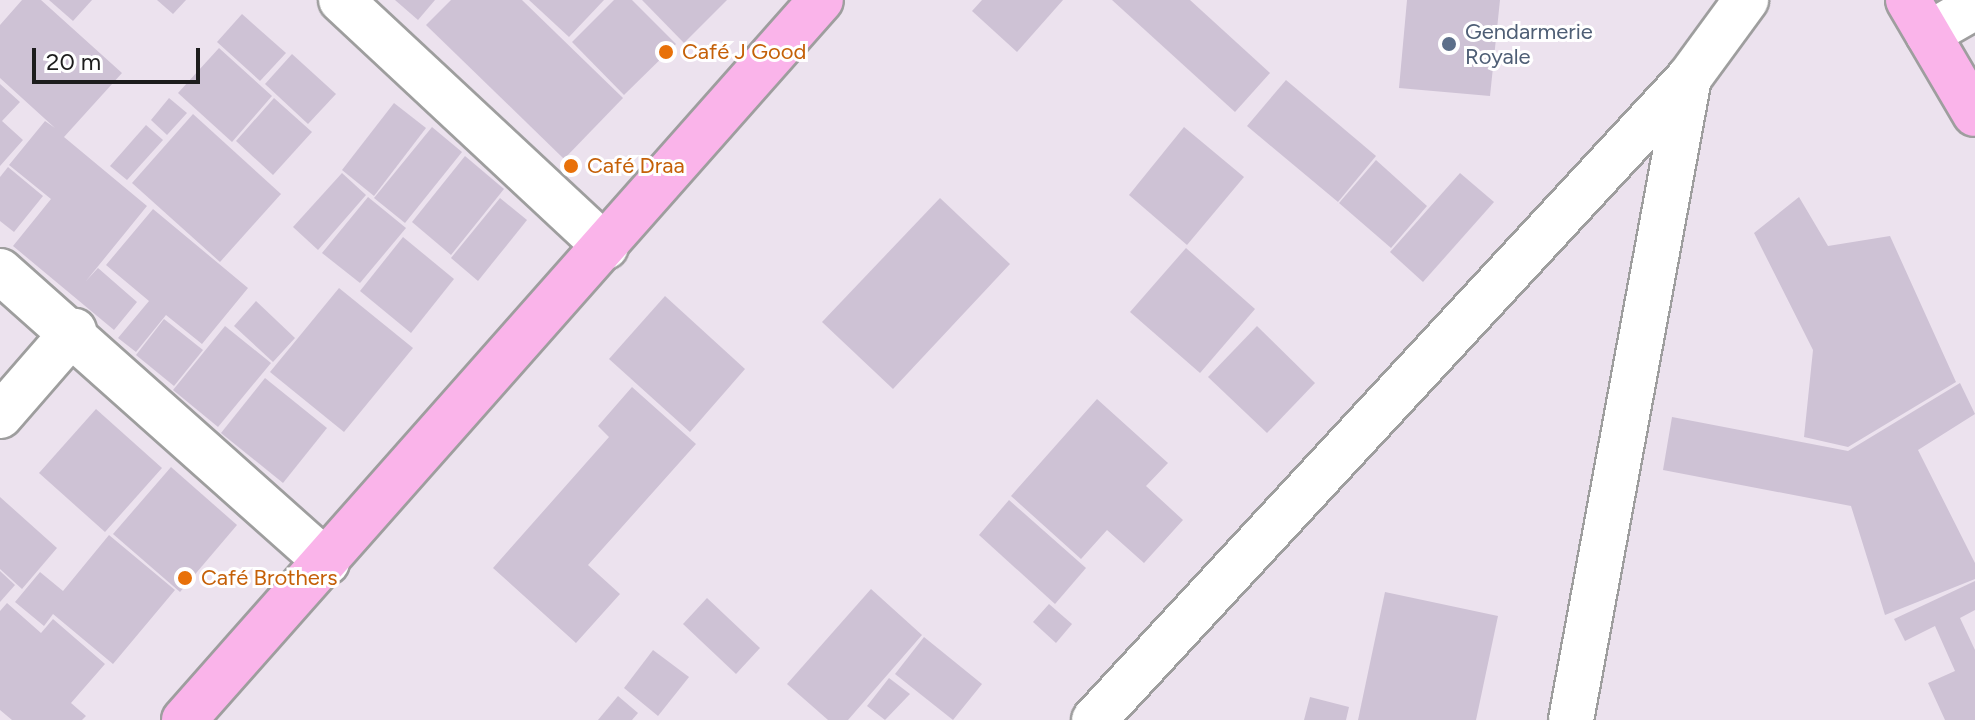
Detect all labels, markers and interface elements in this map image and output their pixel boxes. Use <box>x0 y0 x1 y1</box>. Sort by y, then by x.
place label: Gendarmerie Royale <box>1465 18 1593 70</box>
scale bar <box>36 32 204 82</box>
marker: Gendarmerie Royale <box>1440 35 1458 53</box>
place label: Café J Good <box>682 39 806 65</box>
marker: Café J Good <box>657 43 675 61</box>
text: 20 m <box>46 47 101 76</box>
place label: Café Draa <box>587 153 685 179</box>
marker: Café Draa <box>562 157 580 175</box>
place label: Café Brothers <box>201 565 338 591</box>
marker: Café Brothers <box>176 569 194 587</box>

